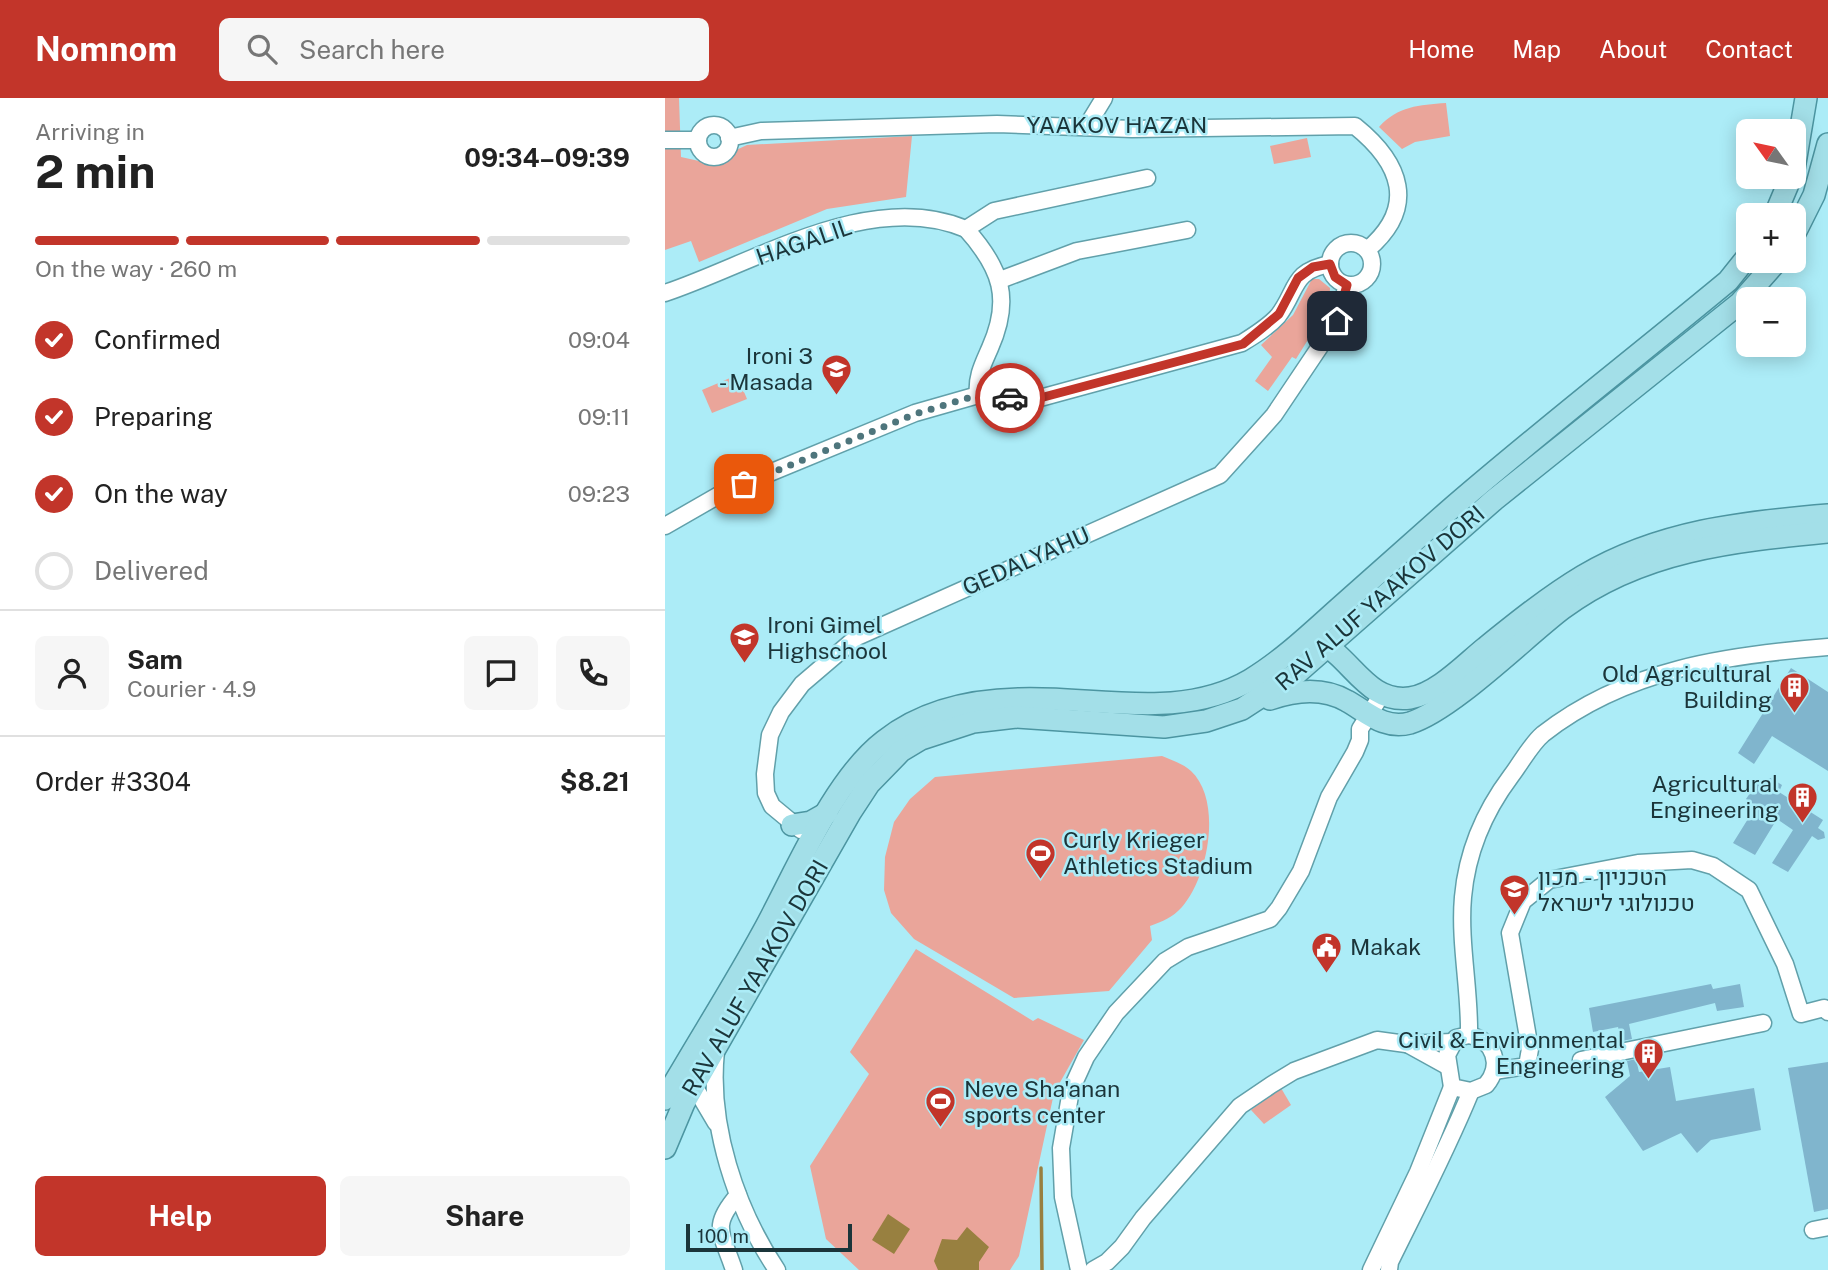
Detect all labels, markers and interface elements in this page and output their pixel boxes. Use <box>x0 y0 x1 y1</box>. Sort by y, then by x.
search box <box>219 18 709 81</box>
text: Nomnom <box>35 30 177 68</box>
icon: search <box>243 30 281 68</box>
text: Search here <box>299 34 445 65</box>
text: Home <box>1408 35 1474 63</box>
text: Map <box>1512 35 1561 63</box>
text: About <box>1599 35 1667 63</box>
text: Contact <box>1705 35 1793 63</box>
street label: YAAKOV HAZAN <box>1027 111 1207 138</box>
text: Arriving in <box>35 118 145 145</box>
north arrow <box>1736 119 1806 189</box>
map controls <box>1736 119 1806 357</box>
text: 09:34–09:39 <box>464 142 630 173</box>
text: 2 min <box>35 144 155 198</box>
button: + <box>1736 203 1806 273</box>
street label: HAGALIL <box>752 213 855 270</box>
text: On the way · 260 m <box>35 255 237 282</box>
button: − <box>1736 287 1806 357</box>
pin <box>1307 291 1367 351</box>
icon: home <box>1318 302 1356 340</box>
icon: check <box>35 321 73 359</box>
text: Confirmed <box>94 324 221 355</box>
text: 09:04 <box>568 326 630 353</box>
place label: Ironi 3 - Masada <box>719 342 813 395</box>
school or university icon: Ironi 3 - Masada <box>819 352 853 396</box>
courier <box>975 363 1045 433</box>
icon: car <box>991 379 1029 417</box>
icon: check <box>35 398 73 436</box>
text: Preparing <box>94 401 213 432</box>
text: 09:11 <box>578 403 630 430</box>
pin <box>714 454 774 514</box>
icon: bag <box>725 465 763 503</box>
icon: check <box>35 475 73 513</box>
text: On the way <box>94 478 228 509</box>
text: 09:23 <box>568 480 630 507</box>
street label: RAV ALUF YAAKOV DORI <box>1270 500 1490 696</box>
street label: GEDALYAHU <box>958 521 1094 601</box>
text: Delivered <box>94 555 209 586</box>
place label: Ironi Gimel Highschool <box>767 611 888 664</box>
school or university icon: Ironi Gimel Highschool <box>727 621 761 665</box>
button: person <box>35 636 109 710</box>
button: chat <box>464 636 538 710</box>
button: phone <box>556 636 630 710</box>
text: Sam <box>127 644 183 675</box>
place label: Old Agricultural Building <box>1602 660 1772 713</box>
building icon: Old Agricultural Building <box>1778 670 1812 714</box>
text: Courier · 4.9 <box>127 675 256 702</box>
text: Order #3304 <box>35 766 191 797</box>
text: $8.21 <box>560 766 630 797</box>
place label: Agricultural Engineering <box>1650 770 1779 823</box>
building icon: Agricultural Engineering <box>1785 780 1819 824</box>
place label: Curly Krieger Athletics Stadium <box>1063 826 1253 879</box>
sports icon: Curly Krieger Athletics Stadium <box>1023 836 1057 880</box>
street label: RAV ALUF YAAKOV DORI <box>676 855 833 1101</box>
place label: הטכניון - מכון טכנולוגי לישראל <box>1538 863 1695 916</box>
school or university icon: הטכניון - מכון טכנולוגי לישראל <box>1498 873 1532 917</box>
public building icon: Makak <box>1310 930 1344 974</box>
place label: Makak <box>1350 933 1421 960</box>
place label: Civil & Environmental Engineering <box>1398 1026 1625 1079</box>
building icon: Civil & Environmental Engineering <box>1631 1036 1665 1080</box>
place label: Neve Sha'anan sports center <box>964 1075 1120 1128</box>
sports icon: Neve Sha'anan sports center <box>924 1085 958 1129</box>
button: Help <box>35 1176 326 1256</box>
button: Share <box>340 1176 630 1256</box>
scale bar <box>686 1221 852 1253</box>
text: 100 m <box>697 1225 749 1247</box>

